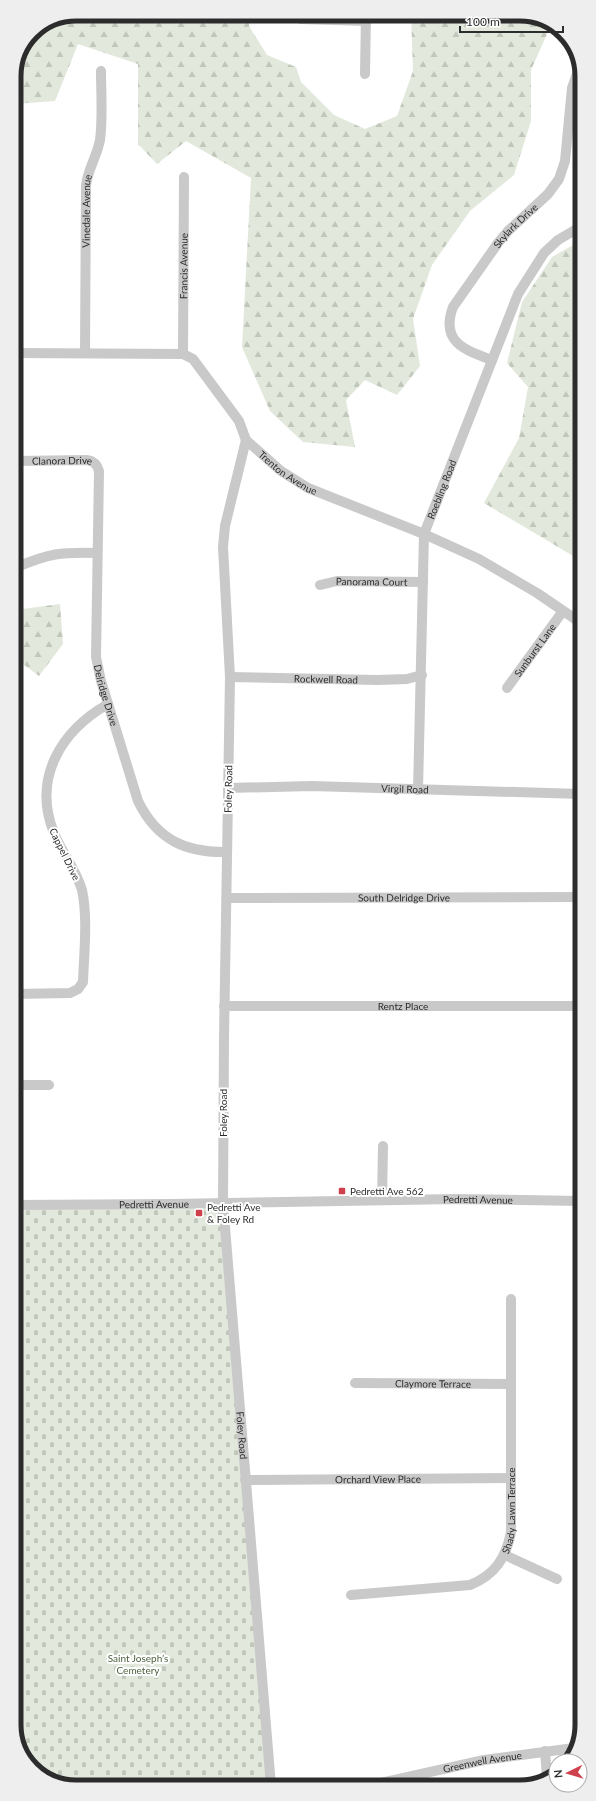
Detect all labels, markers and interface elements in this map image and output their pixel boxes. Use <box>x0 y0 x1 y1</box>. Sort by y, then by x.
scale bar <box>460 8 563 34</box>
text: 100 m <box>466 14 500 29</box>
street label: Vinedale Avenue <box>80 173 94 248</box>
street label: Skylark Drive <box>490 201 540 250</box>
street label: Francis Avenue <box>177 233 190 299</box>
street label: Trenton Avenue <box>256 448 319 497</box>
street label: Clanora Drive <box>32 454 94 467</box>
street label: Roebling Road <box>424 458 459 521</box>
street label: Panorama Court <box>336 575 408 588</box>
street label: Sunburst Lane <box>511 621 558 679</box>
street label: Delridge Drive <box>92 663 121 728</box>
street label: Rockwell Road <box>294 672 358 686</box>
street label: Foley Road <box>222 765 234 813</box>
street label: Virgil Road <box>381 782 429 795</box>
street label: Cappel Drive <box>47 826 83 882</box>
street label: South Delridge Drive <box>358 891 450 904</box>
street label: Rentz Place <box>378 1000 428 1012</box>
street label: Foley Road <box>217 1089 229 1137</box>
place label: Pedretti Ave 562 <box>350 1185 424 1197</box>
marker: Pedretti Ave 562 <box>337 1186 347 1196</box>
street label: Pedretti Avenue <box>443 1193 513 1206</box>
street label: Pedretti Avenue <box>119 1198 189 1210</box>
place label: Pedretti Ave & Foley Rd <box>207 1201 261 1225</box>
marker: Pedretti Ave & Foley Rd <box>194 1208 204 1218</box>
street label: Claymore Terrace <box>395 1377 471 1390</box>
street label: Foley Road <box>234 1411 250 1460</box>
street label: Shady Lawn Terrace <box>499 1467 517 1556</box>
street label: Orchard View Place <box>335 1473 421 1485</box>
park label: Saint Joseph’s Cemetery <box>108 1652 168 1676</box>
street label: Greenwell Avenue <box>442 1749 523 1775</box>
north arrow <box>548 1753 588 1793</box>
text: N <box>551 1769 564 1779</box>

